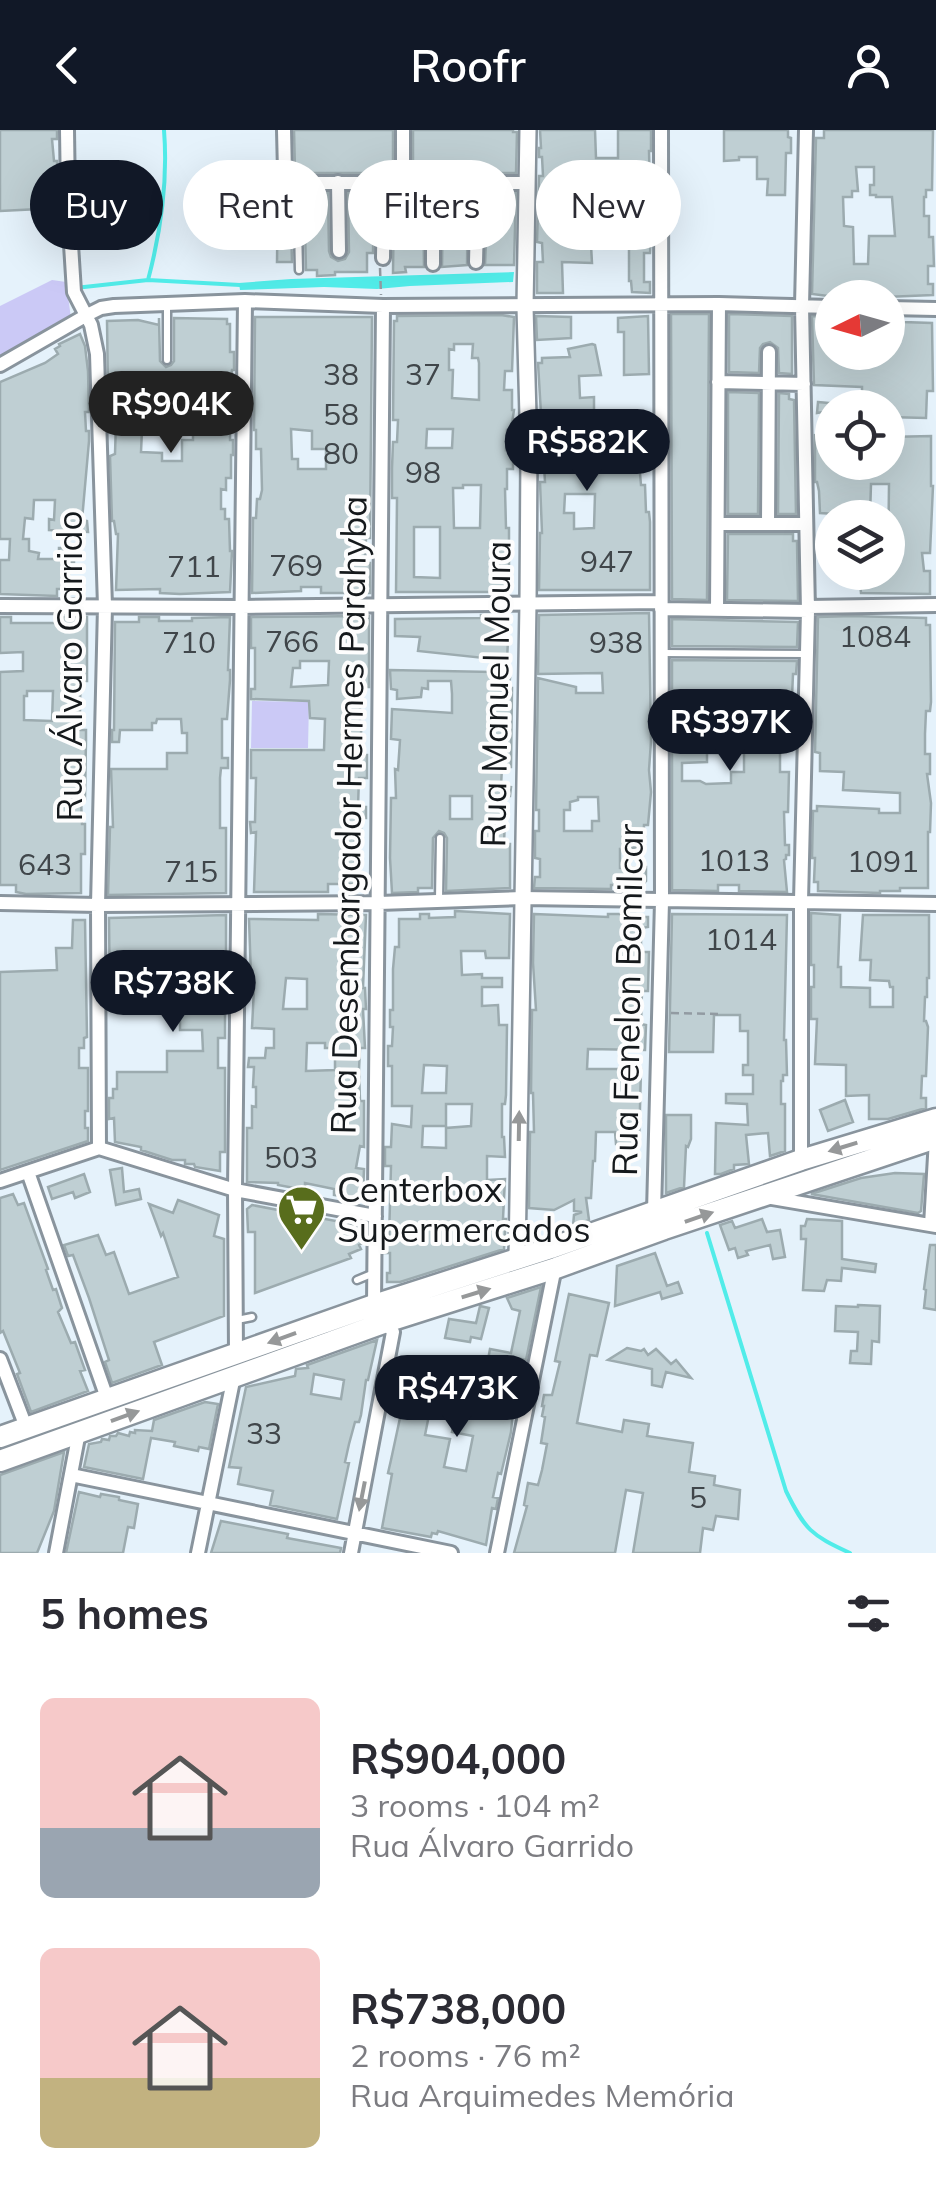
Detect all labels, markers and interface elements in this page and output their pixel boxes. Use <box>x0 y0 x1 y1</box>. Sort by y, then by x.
text: Roofr <box>410 37 526 93</box>
icon: back <box>40 38 95 93</box>
icon: person <box>841 38 896 93</box>
chip: Buy <box>30 160 163 250</box>
chip: Rent <box>183 160 328 250</box>
chip: Filters <box>348 160 516 250</box>
chip: New <box>536 160 681 250</box>
north arrow <box>815 280 905 370</box>
map controls <box>815 280 905 590</box>
house number: 38 <box>323 355 359 393</box>
house number: 37 <box>405 355 441 393</box>
pin: R$904K <box>90 371 252 456</box>
text: R$904K <box>111 383 231 423</box>
button: locate <box>815 390 905 480</box>
house number: 58 <box>323 395 359 433</box>
pin: R$582K <box>506 409 668 494</box>
text: R$582K <box>527 421 647 461</box>
house number: 80 <box>323 434 359 472</box>
house number: 98 <box>405 453 441 491</box>
street label: Rua Desembargador Hermes Parahyba <box>320 495 376 1135</box>
button: layers <box>815 500 905 590</box>
street label: Rua Álvaro Garrido <box>47 511 91 821</box>
street label: Rua Manuel Moura <box>470 540 520 848</box>
house number: 947 <box>580 542 634 580</box>
house number: 769 <box>269 546 323 584</box>
house number: 711 <box>167 547 221 585</box>
house number: 1084 <box>839 617 911 655</box>
house number: 766 <box>265 622 319 660</box>
house number: 710 <box>162 623 216 661</box>
house number: 938 <box>589 623 643 661</box>
pin: R$397K <box>649 689 811 774</box>
text: R$397K <box>670 701 790 741</box>
street label: Rua Fenelon Bomilcar <box>602 823 652 1176</box>
house number: 1013 <box>698 841 770 879</box>
house number: 1091 <box>847 842 919 880</box>
house number: 643 <box>18 845 72 883</box>
house number: 715 <box>164 852 218 890</box>
house number: 1014 <box>705 920 777 958</box>
pin: R$738K <box>92 950 254 1035</box>
text: R$738K <box>113 962 233 1002</box>
one-way arrow <box>511 1109 527 1141</box>
house number: 503 <box>264 1138 318 1176</box>
one-way arrow <box>827 1140 857 1155</box>
place label: Centerbox Supermercados <box>337 1167 591 1251</box>
supermarket icon: Centerbox Supermercados <box>276 1184 328 1252</box>
one-way arrow <box>684 1209 714 1224</box>
one-way arrow <box>461 1285 491 1300</box>
one-way arrow <box>267 1331 297 1346</box>
pin: R$473K <box>376 1355 538 1440</box>
text: R$473K <box>397 1367 517 1407</box>
one-way arrow <box>110 1408 140 1423</box>
house number: 33 <box>246 1414 282 1452</box>
house number: 5 <box>689 1478 707 1516</box>
one-way arrow <box>354 1481 369 1512</box>
icon: filters <box>841 1586 896 1641</box>
text: 5 homes <box>40 1587 209 1640</box>
text: R$904,000 <box>350 1732 566 1785</box>
icon: home <box>120 1738 240 1858</box>
text: 3 rooms · 104 m² <box>350 1785 600 1825</box>
text: Rua Álvaro Garrido <box>350 1825 634 1865</box>
text: R$738,000 <box>350 1982 566 2035</box>
icon: home <box>120 1988 240 2108</box>
text: 2 rooms · 76 m² <box>350 2035 581 2075</box>
text: Rua Arquimedes Memória <box>350 2075 734 2115</box>

